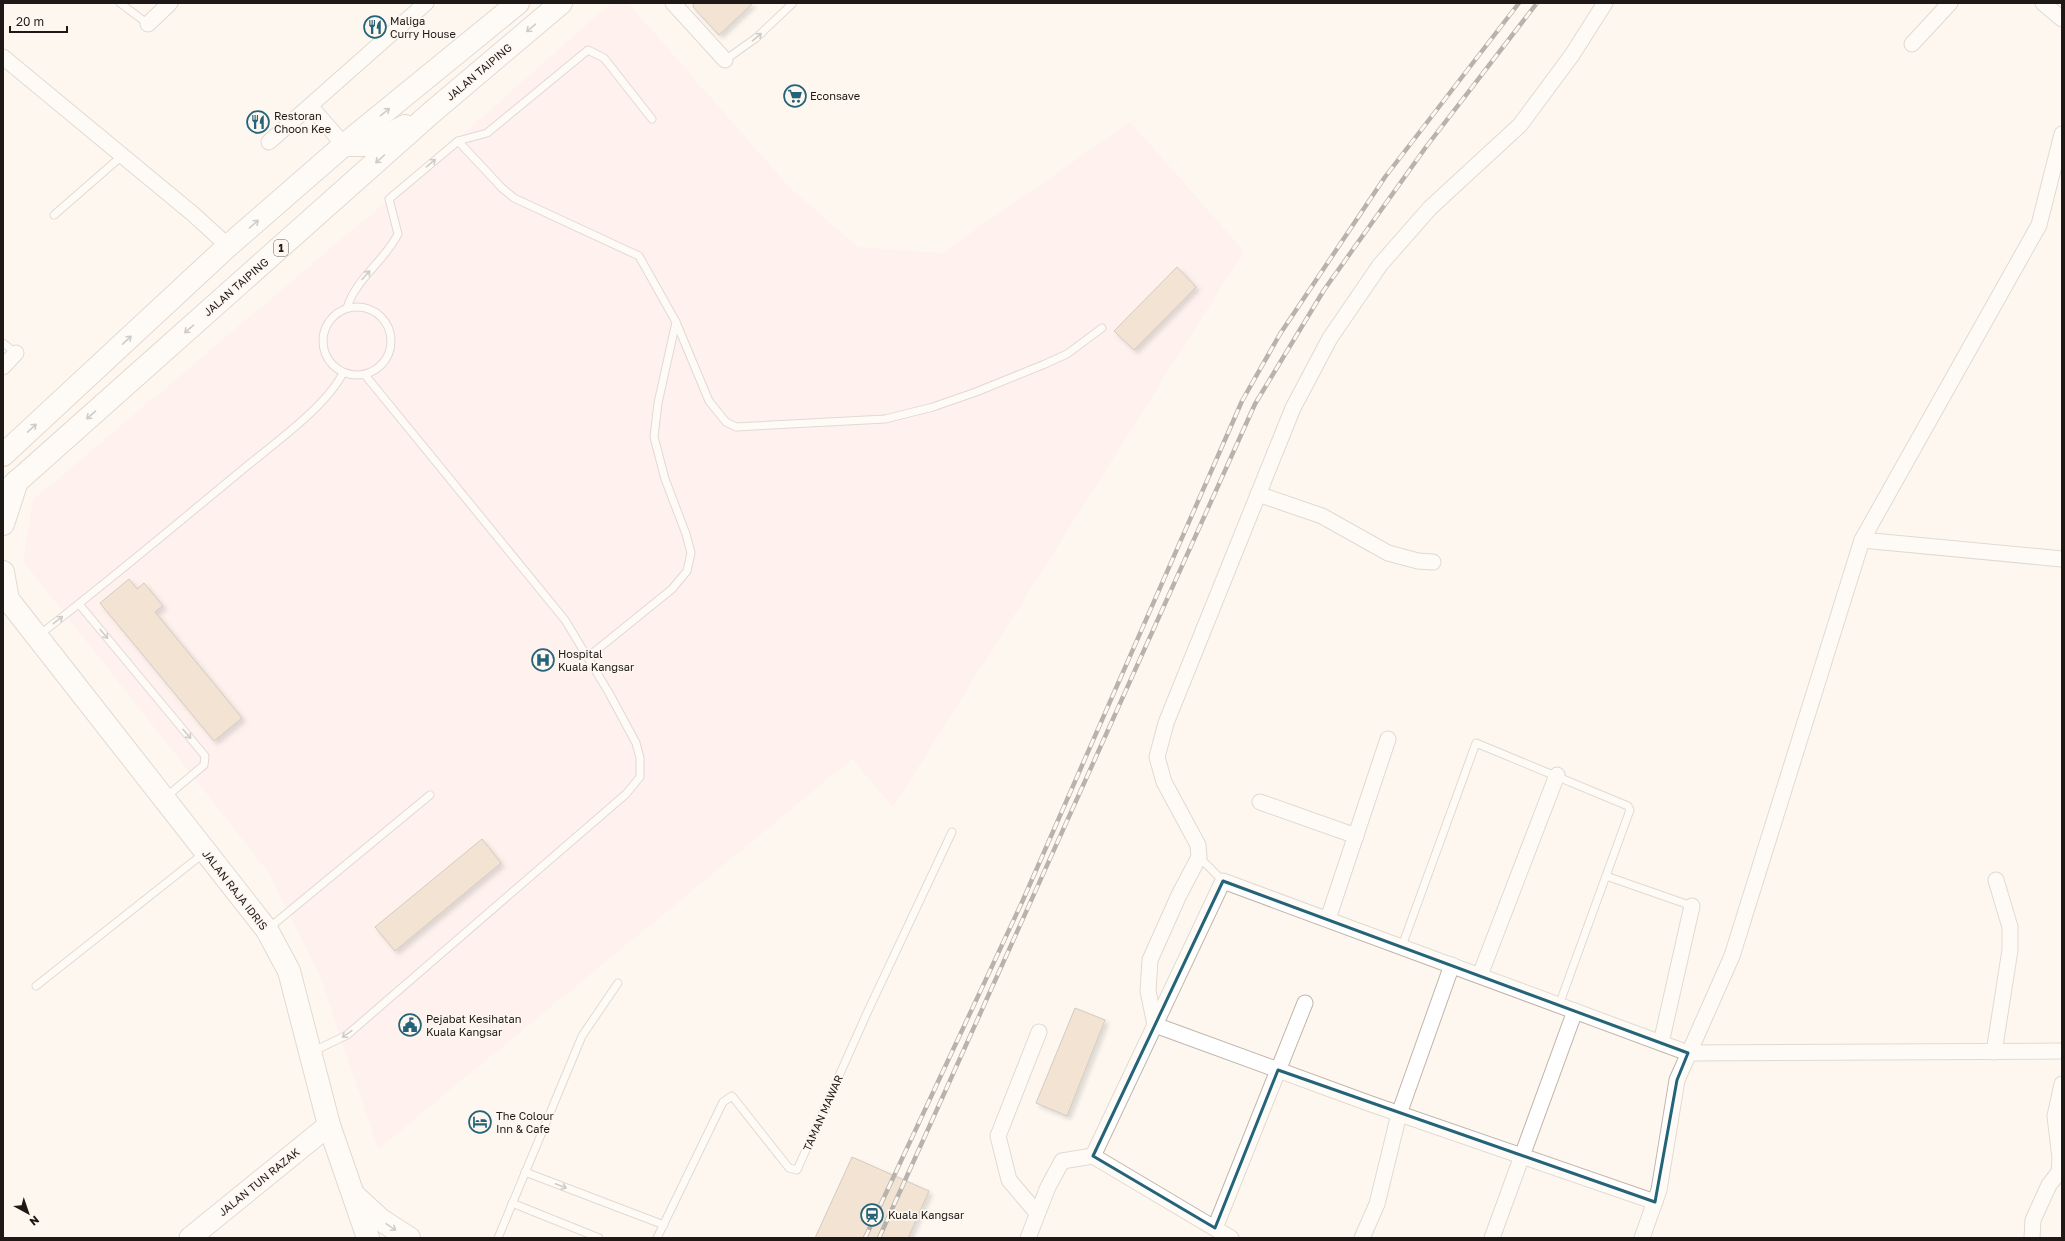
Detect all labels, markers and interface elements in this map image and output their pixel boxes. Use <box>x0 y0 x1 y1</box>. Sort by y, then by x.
scale bar <box>10 8 67 34</box>
text: 20 m <box>16 14 44 29</box>
restaurant icon: Maliga Curry House <box>362 14 388 40</box>
place label: Maliga Curry House <box>390 14 456 40</box>
one-way arrow <box>526 24 537 33</box>
one-way arrow <box>751 33 762 42</box>
street label: JALAN TAIPING <box>443 40 514 103</box>
supermarket icon: Econsave <box>782 83 808 109</box>
place label: Econsave <box>810 89 860 102</box>
one-way arrow <box>380 107 391 116</box>
restaurant icon: Restoran Choon Kee <box>245 109 271 135</box>
place label: Restoran Choon Kee <box>274 109 331 135</box>
one-way arrow <box>375 154 385 164</box>
one-way arrow <box>426 159 436 168</box>
one-way arrow <box>249 219 259 228</box>
road number: 1 <box>274 240 288 256</box>
street label: JALAN TAIPING <box>201 255 271 318</box>
one-way arrow <box>362 270 371 280</box>
one-way arrow <box>184 325 194 334</box>
one-way arrow <box>122 335 132 345</box>
one-way arrow <box>86 411 97 420</box>
one-way arrow <box>26 424 36 433</box>
one-way arrow <box>53 616 64 625</box>
one-way arrow <box>100 629 109 640</box>
hospital icon: Hospital Kuala Kangsar <box>530 647 556 673</box>
place label: Hospital Kuala Kangsar <box>558 647 635 673</box>
one-way arrow <box>183 729 192 740</box>
street label: JALAN RAJA IDRIS <box>200 847 271 932</box>
public building icon: Pejabat Kesihatan Kuala Kangsar <box>397 1012 423 1038</box>
place label: Pejabat Kesihatan Kuala Kangsar <box>426 1012 521 1038</box>
one-way arrow <box>341 1030 352 1038</box>
street label: TAMAN MAWAR <box>800 1073 845 1153</box>
hotel icon: The Colour Inn & Cafe <box>467 1109 493 1135</box>
place label: The Colour Inn & Cafe <box>496 1109 554 1135</box>
street label: JALAN TUN RAZAK <box>216 1145 302 1218</box>
one-way arrow <box>555 1182 567 1190</box>
north arrow <box>8 1193 48 1233</box>
station icon: Kuala Kangsar <box>859 1202 885 1228</box>
place label: Kuala Kangsar <box>888 1208 965 1221</box>
text: N <box>27 1213 42 1229</box>
one-way arrow <box>385 1223 396 1231</box>

